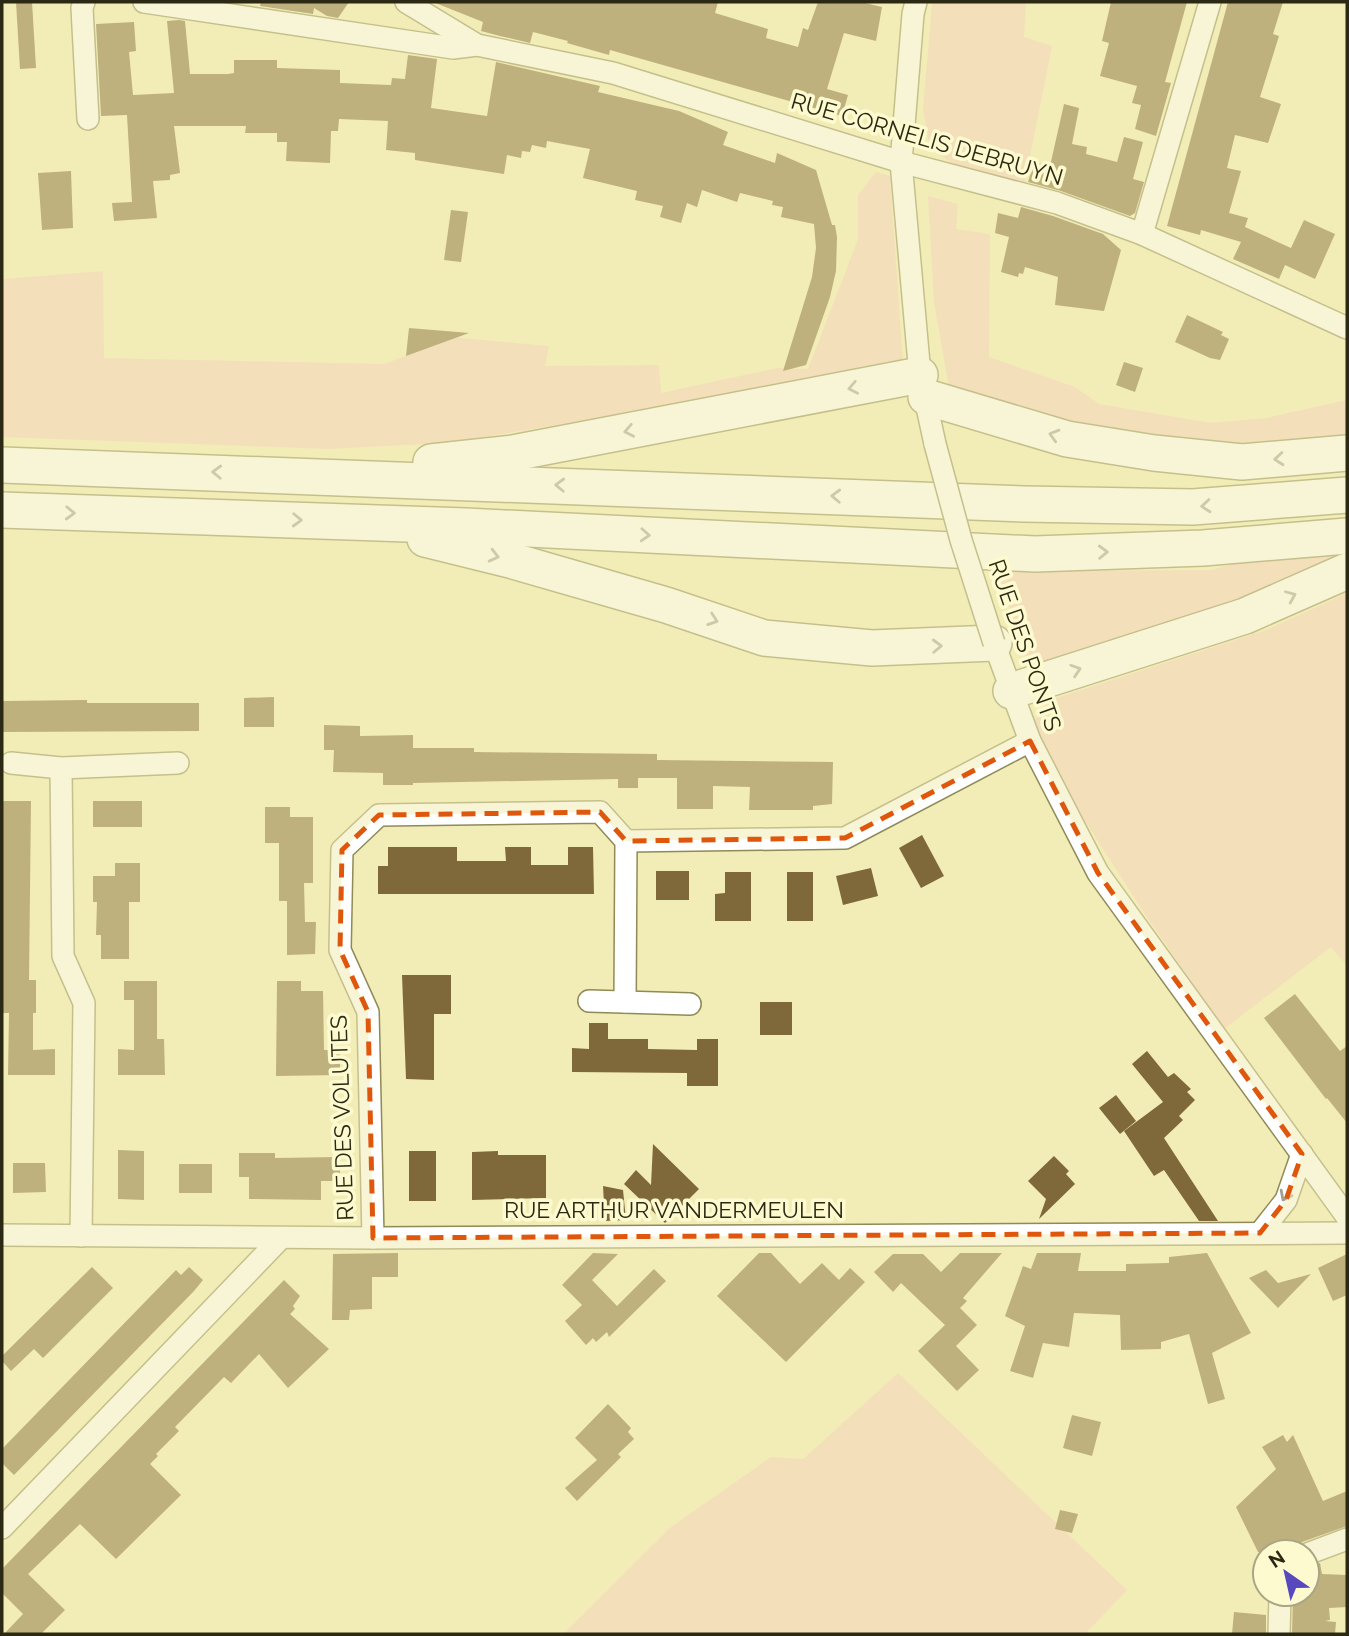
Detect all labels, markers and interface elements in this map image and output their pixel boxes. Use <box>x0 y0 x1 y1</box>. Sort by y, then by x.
street label: RUE CORNELIS DEBRUYN <box>788 87 1066 190</box>
one-way arrow <box>847 380 859 395</box>
one-way arrow <box>623 423 635 438</box>
one-way arrow <box>1048 428 1060 443</box>
one-way arrow <box>1273 451 1284 466</box>
one-way arrow <box>211 465 222 480</box>
one-way arrow <box>554 477 564 493</box>
one-way arrow <box>830 488 841 503</box>
one-way arrow <box>1200 498 1211 513</box>
one-way arrow <box>65 505 76 520</box>
one-way arrow <box>293 512 303 528</box>
one-way arrow <box>640 527 651 542</box>
one-way arrow <box>1098 544 1109 559</box>
one-way arrow <box>488 548 500 562</box>
street label: RUE DES PONTS <box>983 555 1068 734</box>
one-way arrow <box>1284 590 1296 604</box>
one-way arrow <box>706 612 718 627</box>
one-way arrow <box>931 638 942 653</box>
one-way arrow <box>1069 664 1082 678</box>
street label: RUE DES VOLUTES <box>324 1015 359 1221</box>
one-way arrow <box>1280 1189 1294 1201</box>
street label: RUE ARTHUR VANDERMEULEN <box>504 1196 844 1223</box>
north arrow <box>1251 1538 1321 1608</box>
text: N <box>1264 1546 1289 1572</box>

